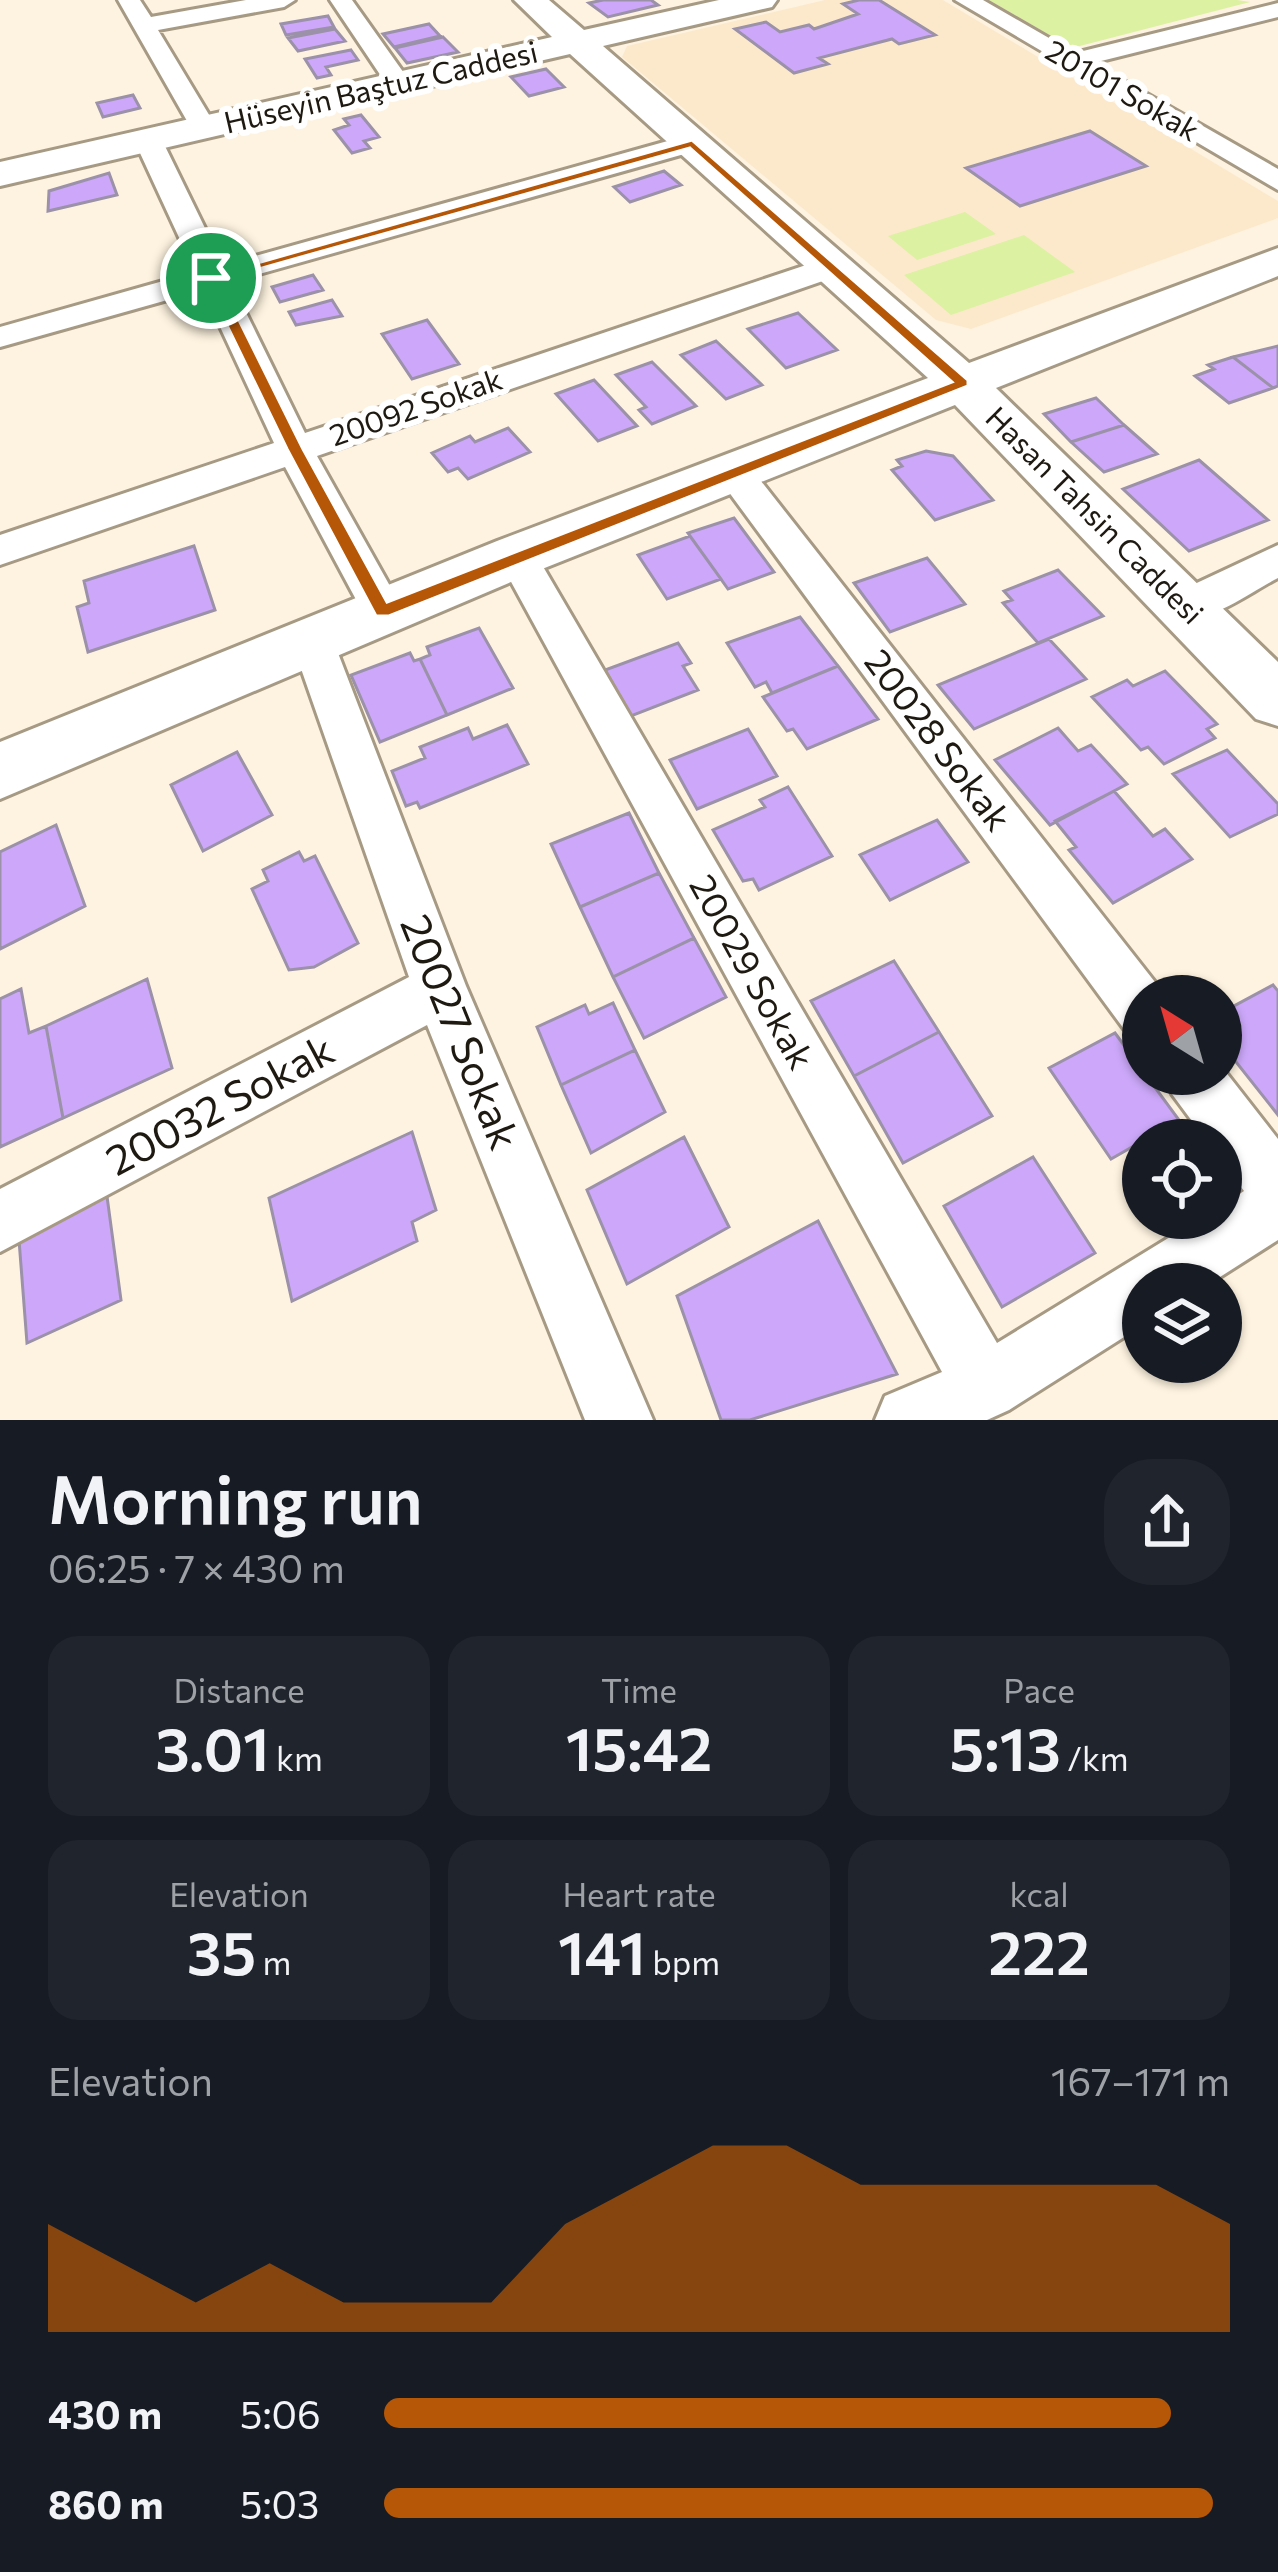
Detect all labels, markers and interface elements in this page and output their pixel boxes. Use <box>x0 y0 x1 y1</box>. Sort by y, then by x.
street label: 20101 Sokak <box>1040 30 1206 148</box>
street label: Hüseyin Baştuz Caddesi <box>220 31 541 140</box>
pin <box>160 227 262 329</box>
icon: arrive <box>178 245 244 311</box>
street label: 20092 Sokak <box>324 359 506 452</box>
street label: Hasan Tahsin Caddesi <box>979 398 1212 631</box>
street label: 20028 Sokak <box>857 639 1022 838</box>
street label: 20029 Sokak <box>682 866 825 1076</box>
street label: 20027 Sokak <box>391 906 533 1156</box>
north arrow <box>1122 975 1242 1095</box>
map controls <box>1122 975 1242 1383</box>
street label: 20032 Sokak <box>96 1022 342 1185</box>
button: locate <box>1122 1119 1242 1239</box>
button: layers <box>1122 1263 1242 1383</box>
text: Morning run <box>48 1457 423 1538</box>
button: share <box>1104 1459 1230 1585</box>
text: 06:25 · 7 × 430 m <box>48 1543 345 1591</box>
text: Distance <box>173 1669 305 1710</box>
text: Time <box>601 1669 677 1710</box>
text: Pace <box>1003 1669 1075 1710</box>
text: 3.01 <box>155 1710 270 1783</box>
text: 15:42 <box>566 1710 712 1783</box>
text: 5:13 <box>949 1710 1061 1783</box>
text: km <box>270 1737 323 1778</box>
text: /km <box>1061 1737 1129 1778</box>
text: Elevation <box>169 1873 309 1914</box>
text: Heart rate <box>562 1873 716 1914</box>
text: kcal <box>1009 1873 1069 1914</box>
text: 35 <box>187 1914 256 1987</box>
text: 141 <box>558 1914 646 1987</box>
text: 222 <box>988 1914 1090 1987</box>
text: m <box>256 1941 291 1982</box>
text: bpm <box>646 1941 720 1982</box>
text: Elevation <box>48 2056 213 2104</box>
text: 167–171 m <box>1051 2056 1230 2104</box>
text: 430 m <box>48 2389 162 2437</box>
text: 5:06 <box>240 2389 321 2437</box>
text: 860 m <box>48 2479 164 2527</box>
text: 5:03 <box>240 2479 319 2527</box>

